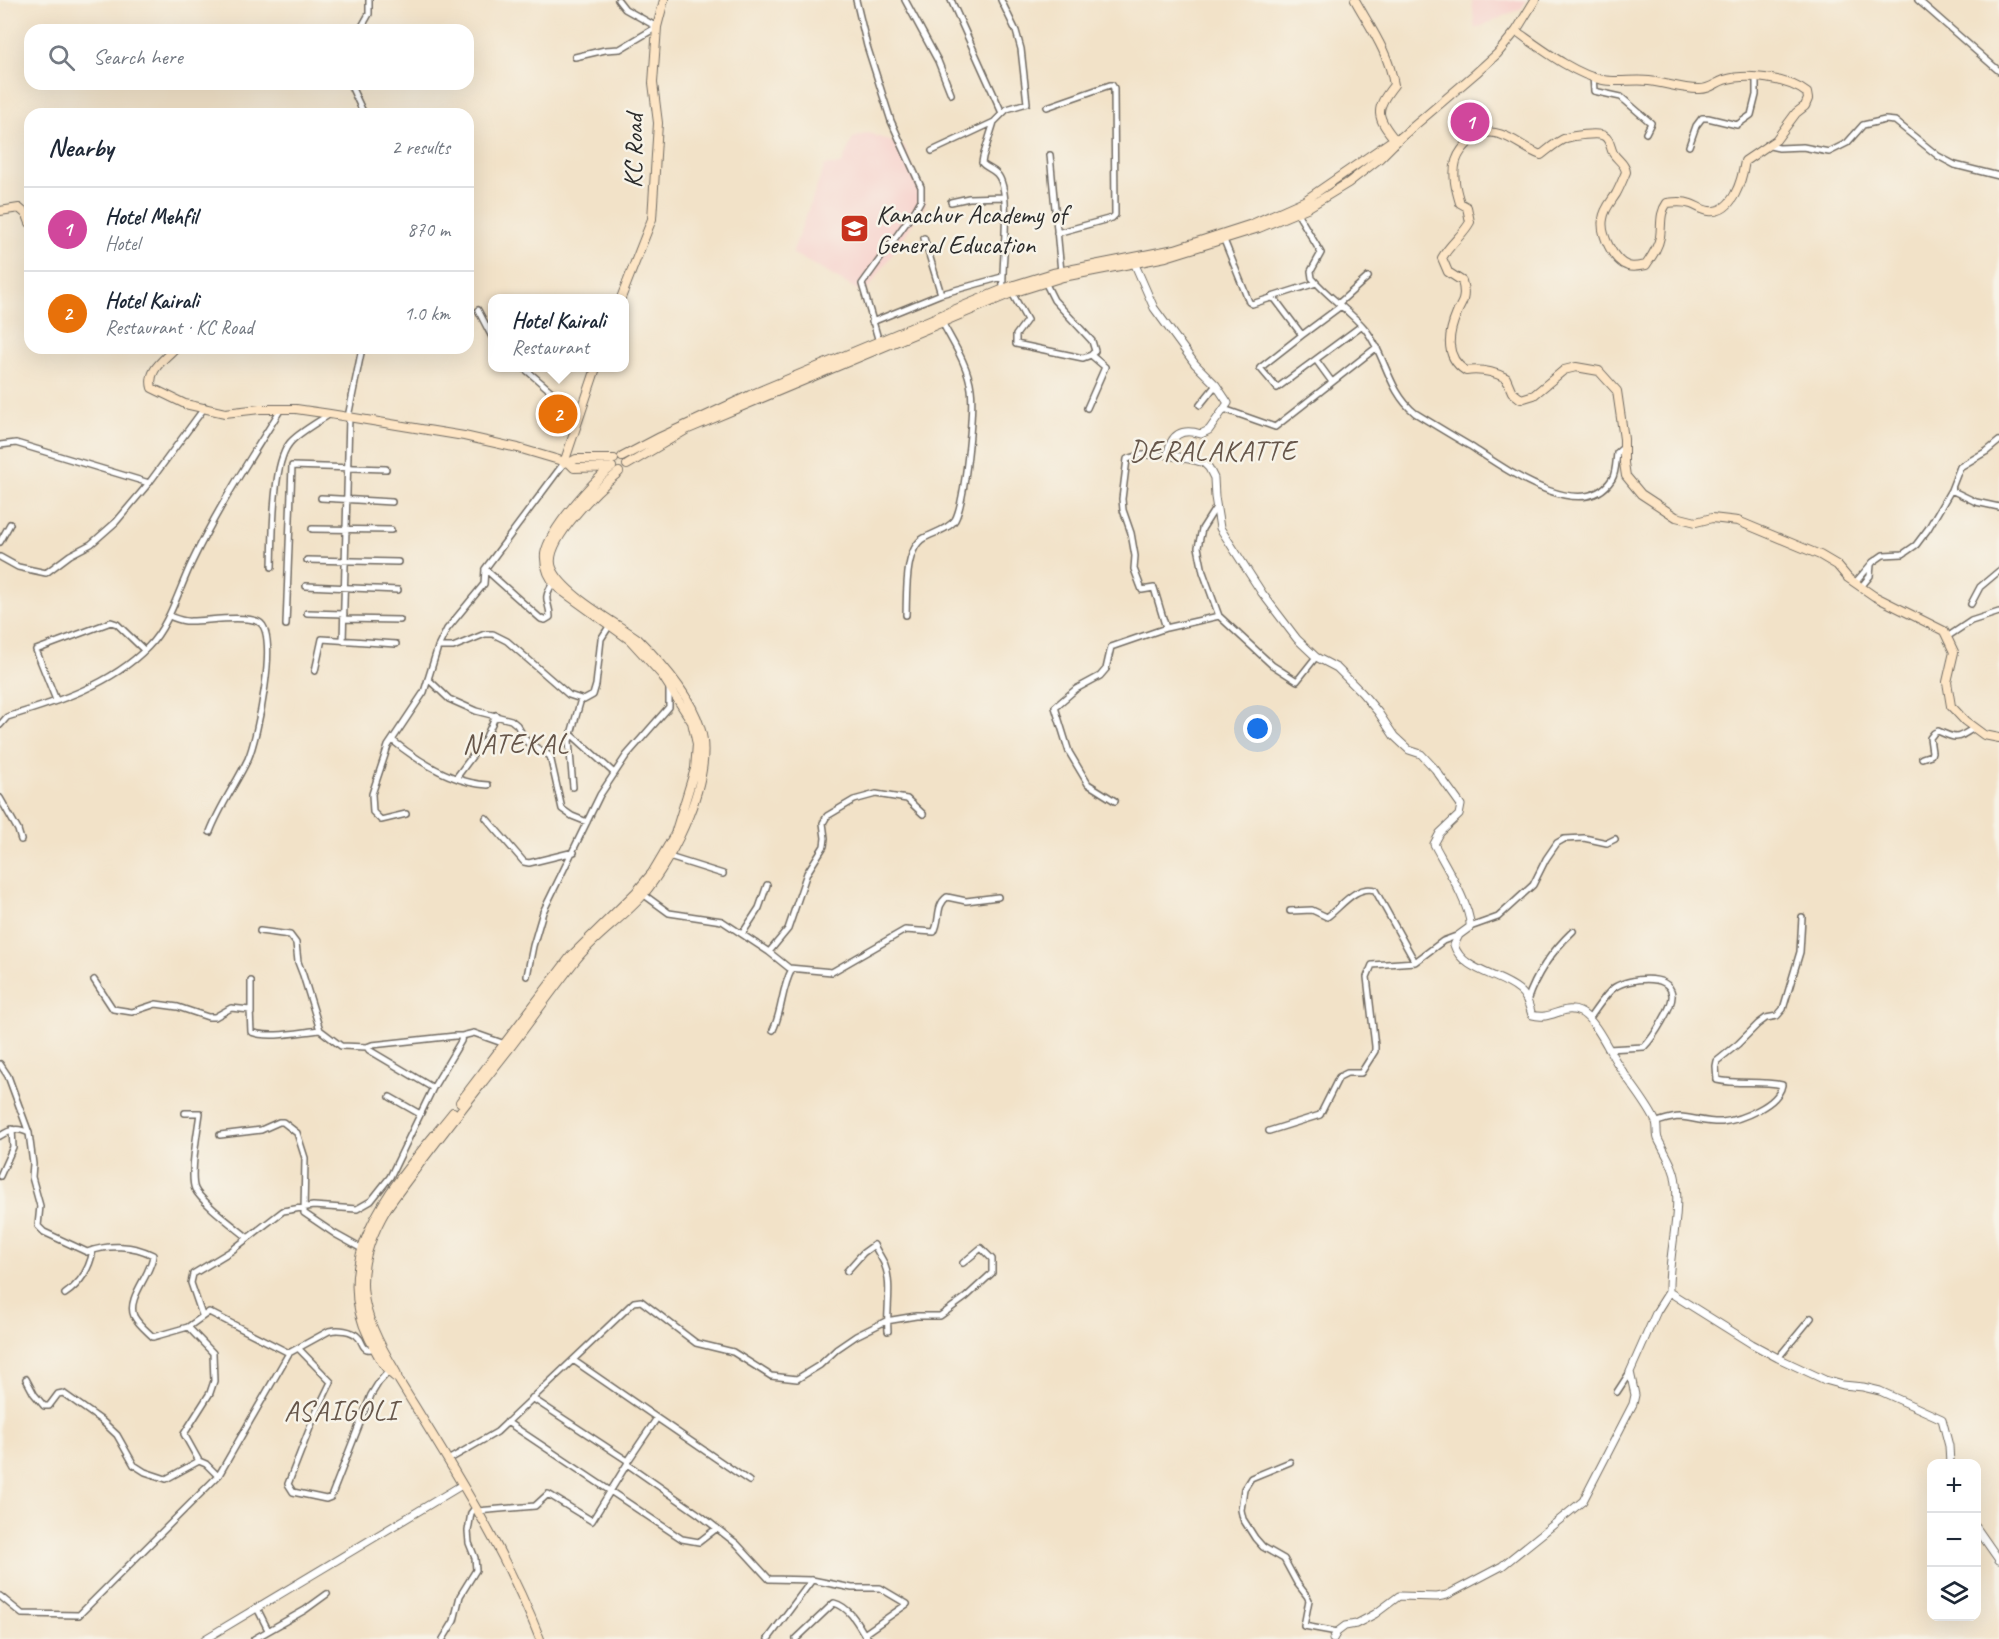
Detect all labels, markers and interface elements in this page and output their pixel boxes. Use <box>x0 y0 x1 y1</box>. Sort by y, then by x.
search box <box>24 24 474 90</box>
icon: search <box>45 41 78 74</box>
text: Search here <box>93 43 183 71</box>
pin: 1 <box>1450 100 1490 144</box>
street label: KC Road <box>616 110 651 188</box>
text: Nearby <box>48 131 113 164</box>
text: 2 results <box>391 135 450 160</box>
place label: Kanachur Academy of General Education <box>876 198 1073 261</box>
text: Hotel Mehfil <box>105 203 197 231</box>
school or university icon: Kanachur Academy of General Education <box>839 213 871 245</box>
text: 1 <box>63 217 72 242</box>
text: 870 m <box>407 217 450 242</box>
text: Hotel <box>105 231 140 256</box>
text: Hotel Kairali <box>105 287 199 315</box>
popup <box>488 294 629 372</box>
text: 2 <box>63 301 72 326</box>
text: 1.0 km <box>404 301 450 326</box>
text: Hotel Kairali <box>512 307 605 335</box>
text: Restaurant · KC Road <box>105 315 253 340</box>
text: Restaurant <box>512 335 589 360</box>
pin: 2 <box>538 392 578 436</box>
district label: DERALAKATTE <box>1129 433 1298 468</box>
your location <box>1243 714 1272 743</box>
district label: NATEKAL <box>463 726 569 761</box>
district label: ASAIGOLI <box>284 1393 402 1428</box>
map controls <box>1927 1459 1981 1621</box>
button: + <box>1927 1459 1981 1513</box>
button: − <box>1927 1513 1981 1567</box>
button: layers <box>1927 1567 1981 1621</box>

